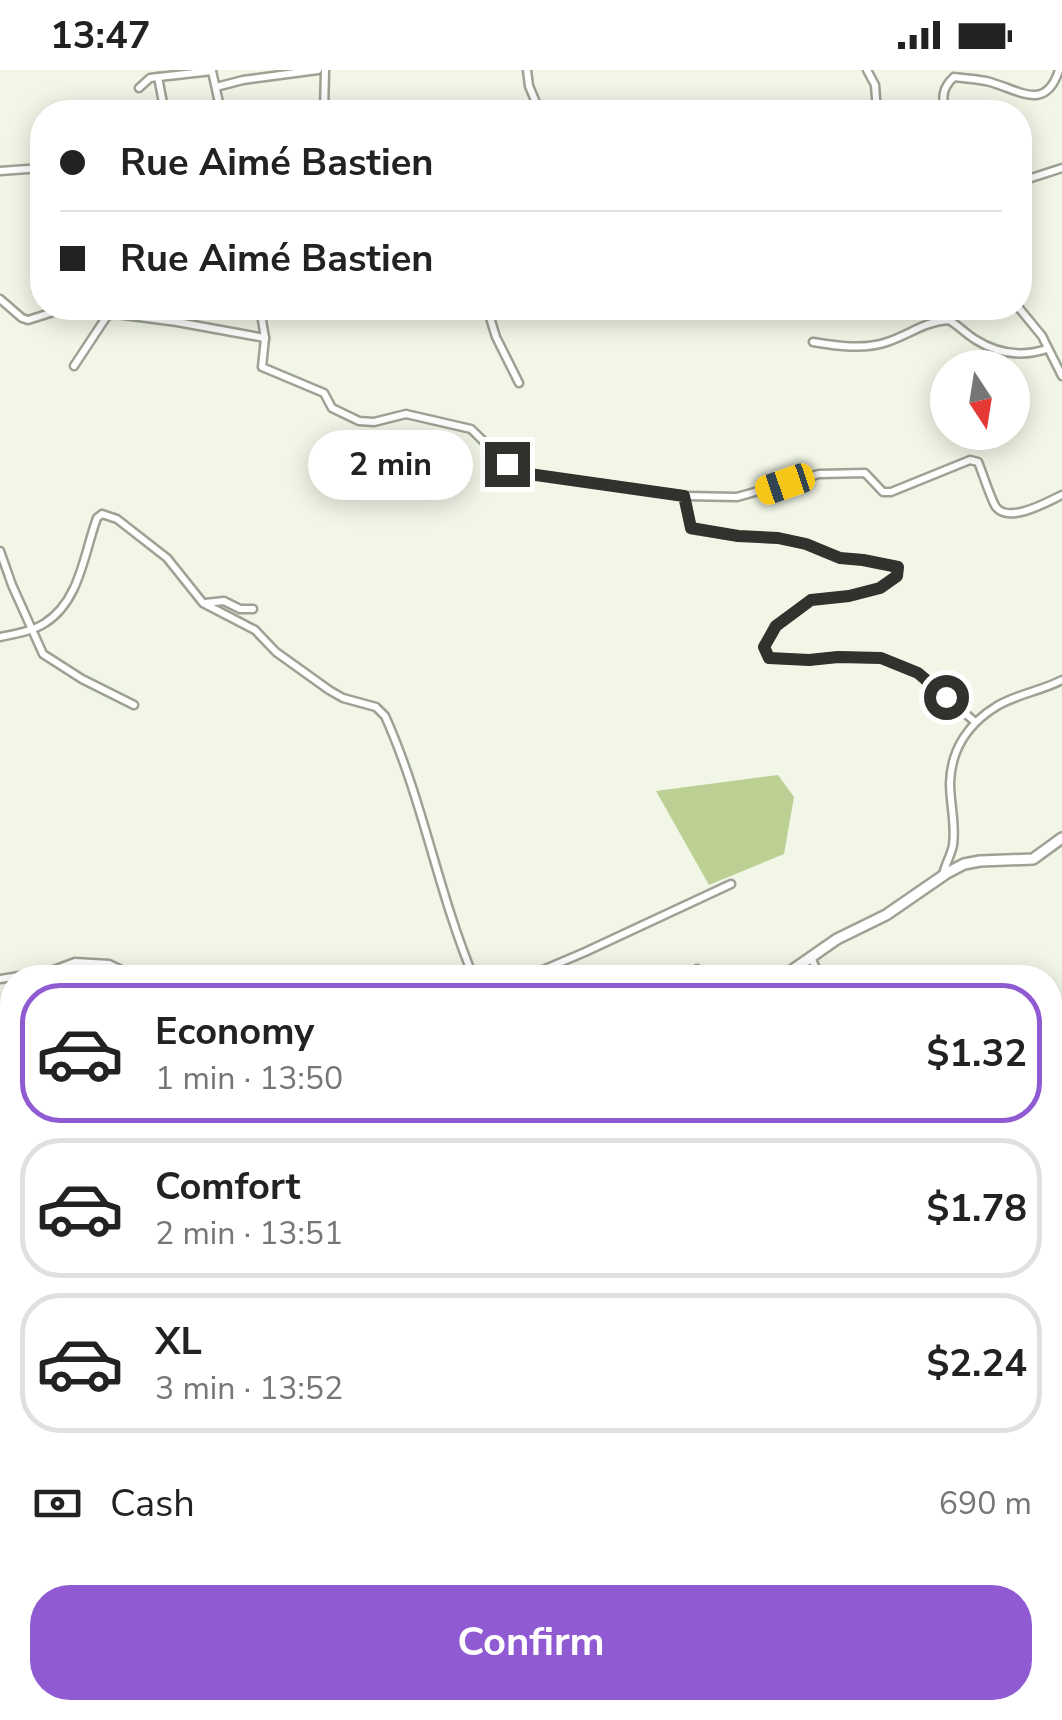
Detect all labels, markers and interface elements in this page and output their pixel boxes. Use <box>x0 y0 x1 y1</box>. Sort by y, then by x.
text: 13:47 <box>50 10 151 61</box>
text: Rue Aimé Bastien <box>120 137 433 188</box>
text: Rue Aimé Bastien <box>120 233 433 284</box>
north arrow <box>930 350 1030 450</box>
map controls <box>930 350 1030 450</box>
callout: 2 min <box>307 429 472 499</box>
route end <box>485 442 530 487</box>
text: 2 min <box>349 443 432 486</box>
car <box>752 460 818 508</box>
route start <box>924 675 969 720</box>
text: Economy <box>155 1006 314 1057</box>
icon: car <box>35 1008 125 1098</box>
text: $1.32 <box>926 1028 1027 1079</box>
text: 1 min · 13:50 <box>155 1057 343 1100</box>
text: Comfort <box>155 1161 300 1212</box>
icon: car <box>35 1163 125 1253</box>
text: $1.78 <box>926 1183 1027 1234</box>
text: 2 min · 13:51 <box>155 1212 343 1255</box>
text: XL <box>155 1316 202 1367</box>
icon: car <box>35 1318 125 1408</box>
text: $2.24 <box>926 1338 1027 1389</box>
text: 3 min · 13:52 <box>155 1367 343 1410</box>
icon: cash <box>30 1476 85 1531</box>
text: Cash <box>110 1478 195 1529</box>
text: 690 m <box>939 1482 1032 1525</box>
button: Confirm <box>30 1585 1032 1700</box>

